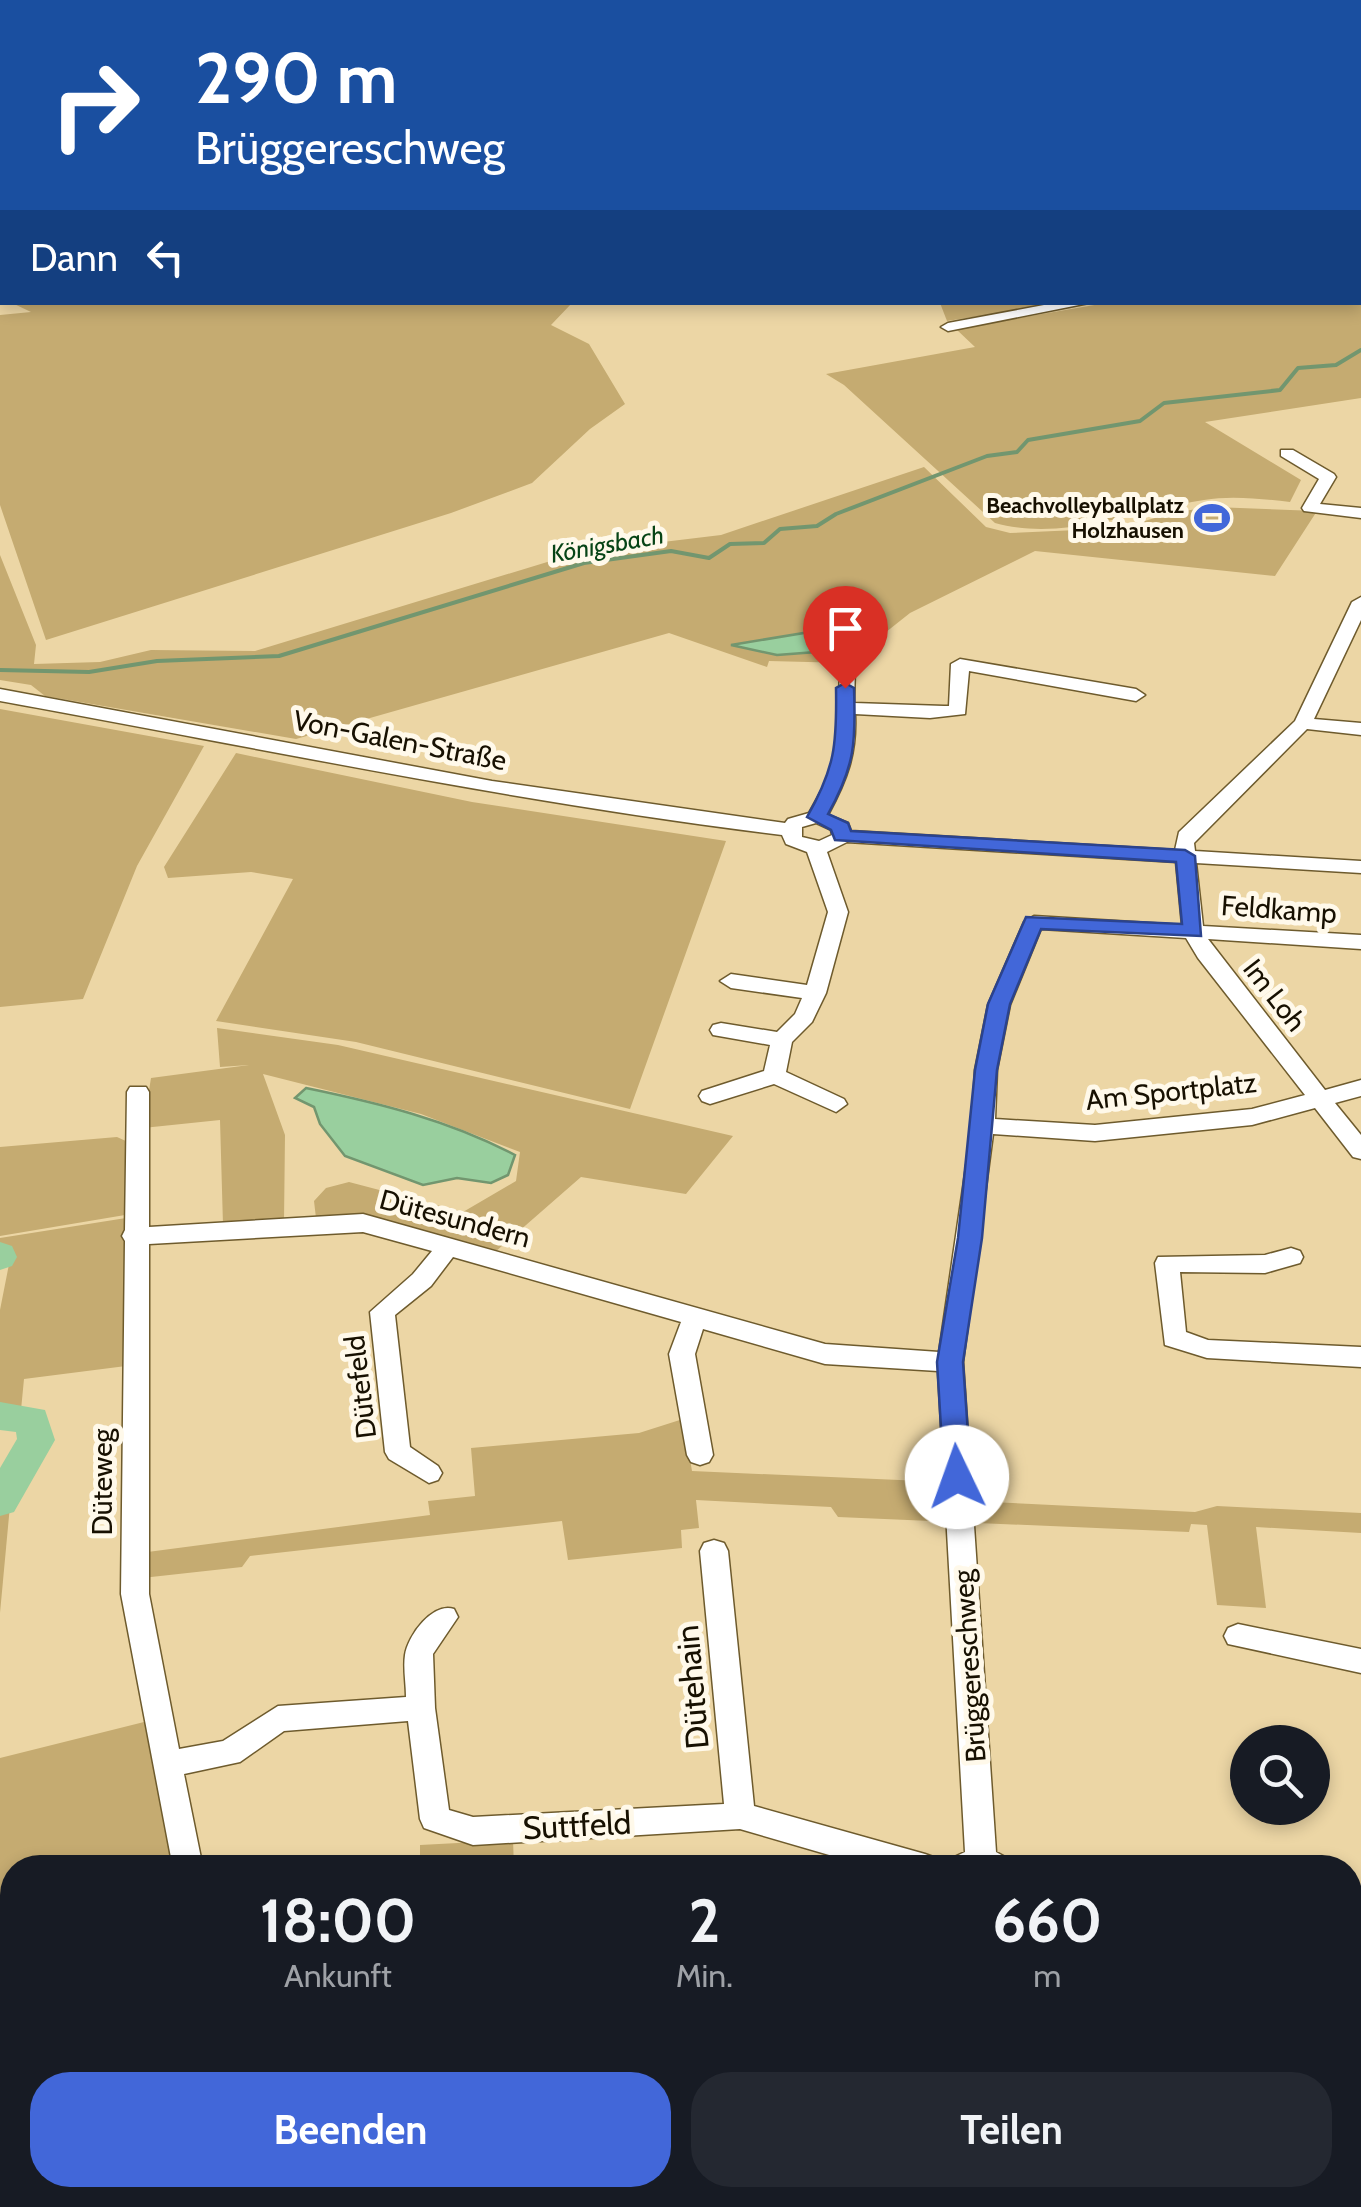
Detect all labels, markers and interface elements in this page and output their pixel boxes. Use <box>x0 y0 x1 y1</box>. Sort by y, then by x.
text: 290 m <box>195 35 397 121</box>
icon: right <box>30 40 160 170</box>
text: Brüggereschweg <box>195 121 505 175</box>
icon: left <box>138 230 193 285</box>
text: Dann <box>30 234 118 281</box>
place label: Beachvolleyballplatz Holzhausen <box>986 492 1185 544</box>
sports icon: Beachvolleyballplatz Holzhausen <box>1193 499 1231 537</box>
water label: Königsbach <box>548 519 666 569</box>
pin <box>803 586 888 689</box>
icon: arrive <box>818 601 873 656</box>
street label: Von-Galen-Straße <box>291 703 509 777</box>
street label: Feldkamp <box>1220 888 1338 930</box>
street label: Im Loh <box>1236 952 1314 1038</box>
street label: Am Sportplatz <box>1084 1065 1258 1117</box>
street label: Dütesundern <box>376 1182 534 1254</box>
street label: Dütefeld <box>337 1333 383 1441</box>
position arrow <box>905 1425 1009 1529</box>
street label: Düteweg <box>85 1427 119 1535</box>
street label: Brüggereschweg <box>945 1568 993 1763</box>
street label: Dütehain <box>667 1623 717 1751</box>
map controls <box>1230 1725 1330 1825</box>
button: search <box>1230 1725 1330 1825</box>
street label: Suttfeld <box>522 1803 632 1847</box>
text: 18:00 <box>260 1884 416 1957</box>
text: 2 <box>688 1884 720 1957</box>
text: 660 <box>992 1884 1102 1957</box>
text: Ankunft <box>284 1956 392 1995</box>
text: Min. <box>676 1956 733 1995</box>
text: m <box>1033 1956 1061 1995</box>
button: Beenden <box>30 2072 671 2187</box>
button: Teilen <box>691 2072 1332 2187</box>

